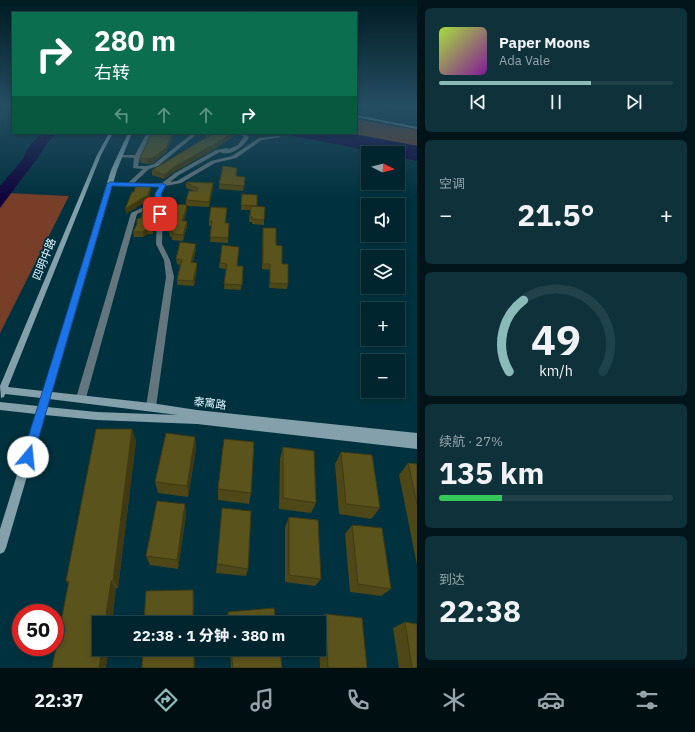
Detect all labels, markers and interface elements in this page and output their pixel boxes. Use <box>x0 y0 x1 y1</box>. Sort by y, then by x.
text: 280 m <box>94 22 176 59</box>
icon: right <box>28 28 80 80</box>
text: Paper Moons <box>499 33 590 52</box>
text: Ada Vale <box>499 52 550 69</box>
text: 右转 <box>94 61 130 84</box>
icon: previous <box>467 91 489 113</box>
icon: pause <box>545 91 567 113</box>
icon: next <box>623 91 645 113</box>
icon: left <box>111 104 133 126</box>
icon: ahead <box>153 104 175 126</box>
icon: ahead <box>195 104 217 126</box>
icon: right <box>237 104 259 126</box>
north arrow <box>361 146 405 190</box>
map controls <box>361 146 405 398</box>
text: 空调 <box>439 175 465 192</box>
text: 21.5° <box>517 195 595 234</box>
pin <box>143 197 177 231</box>
button: sound <box>361 198 405 242</box>
text: − <box>439 200 452 229</box>
text: + <box>660 200 673 229</box>
icon: arrive <box>149 203 171 225</box>
street label: 四明中路 <box>29 236 59 282</box>
button: layers <box>361 250 405 294</box>
button: + <box>361 302 405 346</box>
text: 49 <box>531 312 581 366</box>
button: − <box>361 354 405 398</box>
text: km/h <box>539 361 573 380</box>
street label: 泰寓路 <box>193 394 227 412</box>
text: 续航 · 27% <box>439 433 503 450</box>
position arrow <box>7 436 49 478</box>
text: 135 km <box>439 453 544 492</box>
text: 到达 <box>439 571 465 588</box>
text: 22:38 <box>439 591 521 630</box>
speed limit sign: 50 <box>12 604 64 656</box>
text: 22:38 · 1 分钟 · 380 m <box>133 626 285 645</box>
icon: directions <box>152 686 180 714</box>
icon: music <box>248 686 276 714</box>
icon: phone <box>344 686 372 714</box>
icon: climate <box>440 686 468 714</box>
icon: car <box>537 686 565 714</box>
icon: filters <box>633 686 661 714</box>
text: 22:37 <box>34 689 83 712</box>

